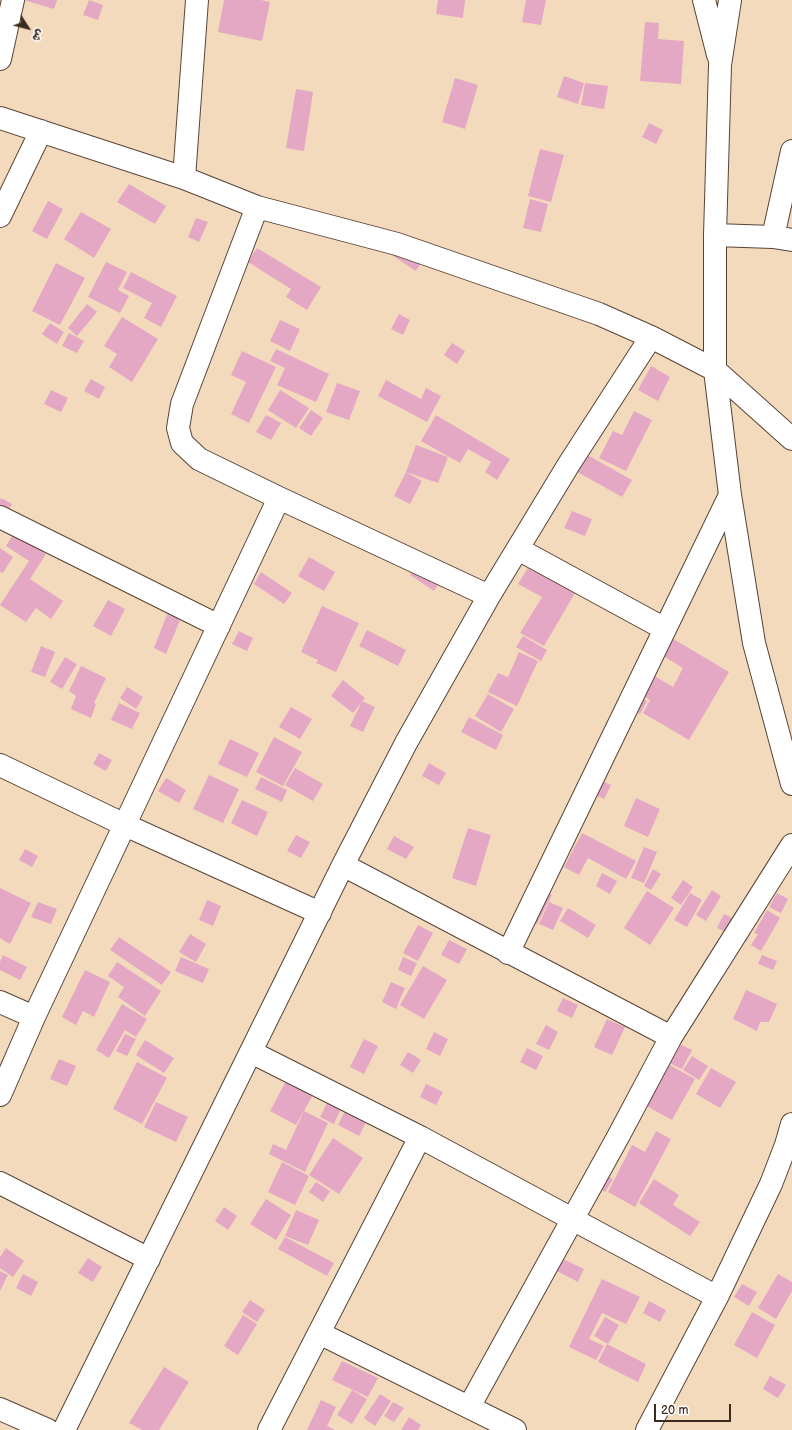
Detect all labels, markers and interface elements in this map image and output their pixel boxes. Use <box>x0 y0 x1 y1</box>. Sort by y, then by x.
north arrow <box>8 8 48 48</box>
text: ش <box>29 27 47 44</box>
scale bar <box>656 1396 733 1422</box>
text: 20 m <box>661 1403 688 1418</box>

